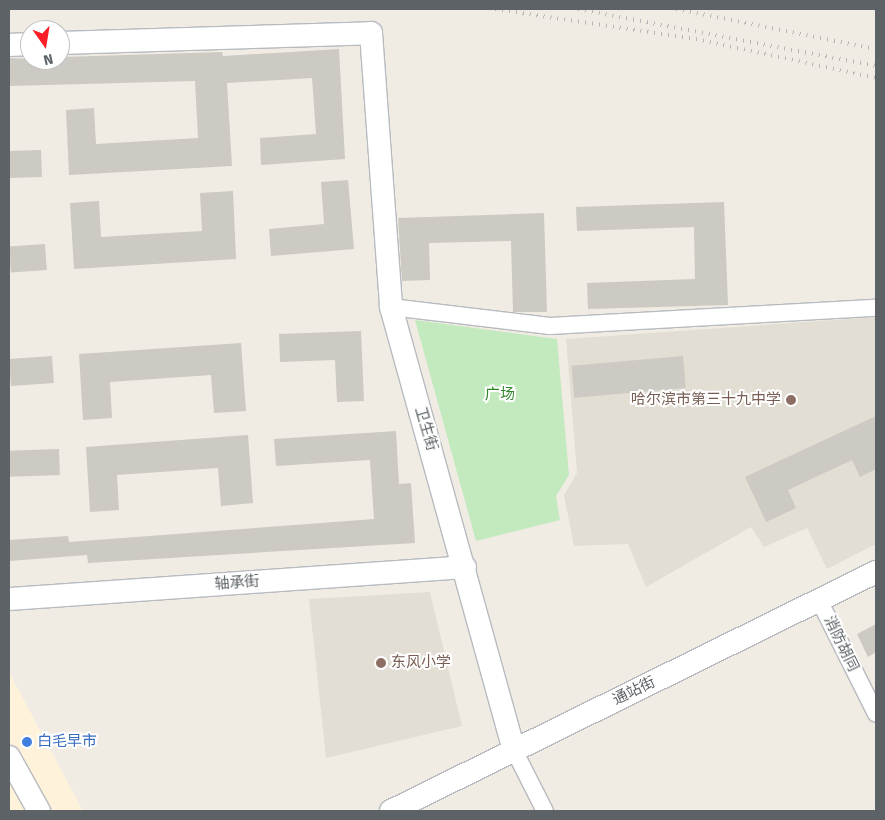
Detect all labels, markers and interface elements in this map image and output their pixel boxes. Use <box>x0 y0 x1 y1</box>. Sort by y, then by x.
north arrow <box>20 20 70 70</box>
text: N <box>42 50 55 68</box>
park label: 广场 <box>485 386 515 404</box>
place label: 哈尔滨市第三十九中学 <box>631 391 781 409</box>
marker: 哈尔滨市第三十九中学 <box>785 394 797 406</box>
street label: 卫生街 <box>411 405 441 453</box>
street label: 轴承街 <box>214 572 260 594</box>
street label: 消防胡同 <box>820 613 862 675</box>
place label: 东风小学 <box>391 654 451 672</box>
marker: 东风小学 <box>375 657 387 669</box>
street label: 通站街 <box>610 673 658 709</box>
place label: 白毛早市 <box>37 733 97 751</box>
marker: 白毛早市 <box>21 736 33 748</box>

